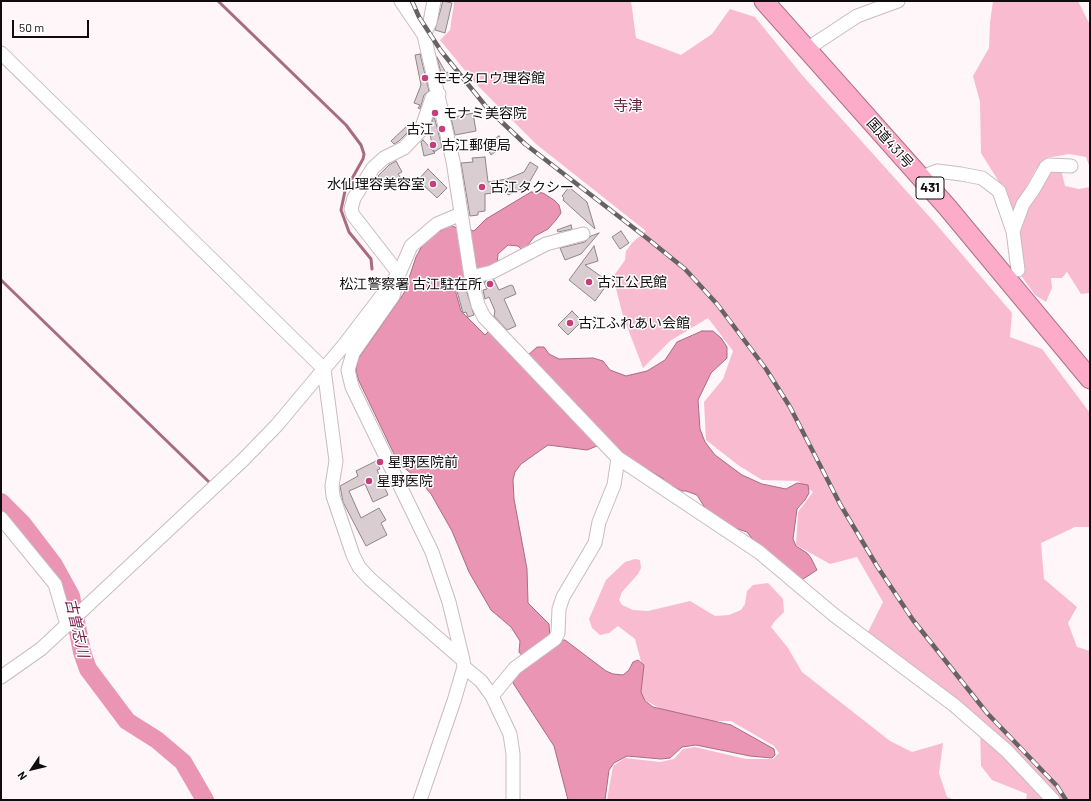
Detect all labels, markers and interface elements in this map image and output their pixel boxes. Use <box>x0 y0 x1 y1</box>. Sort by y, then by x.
scale bar <box>14 12 91 38</box>
text: 50 m <box>19 20 44 34</box>
place label: モモタロウ理容館 <box>433 70 545 86</box>
marker: モモタロウ理容館 <box>420 73 430 83</box>
district label: 寺津 <box>613 97 643 115</box>
place label: モナミ美容院 <box>443 105 527 121</box>
marker: モナミ美容院 <box>430 108 440 118</box>
street label: 国道431号 <box>863 114 917 172</box>
place label: 古江 <box>406 121 434 137</box>
marker: 古江 <box>437 124 447 134</box>
place label: 古江郵便局 <box>441 137 511 153</box>
marker: 古江郵便局 <box>428 140 438 150</box>
place label: 水仙理容美容室 <box>327 176 425 192</box>
road number: 431 <box>916 177 944 199</box>
marker: 水仙理容美容室 <box>428 179 438 189</box>
place label: 古江タクシー <box>490 179 574 195</box>
marker: 古江タクシー <box>477 182 487 192</box>
place label: 古江公民館 <box>597 274 667 290</box>
place label: 松江警察署 古江駐在所 <box>339 276 482 292</box>
marker: 古江公民館 <box>584 277 594 287</box>
marker: 松江警察署 古江駐在所 <box>485 279 495 289</box>
place label: 古江ふれあい会館 <box>578 315 690 331</box>
marker: 古江ふれあい会館 <box>565 318 575 328</box>
place label: 星野医院前 <box>388 454 458 470</box>
marker: 星野医院前 <box>375 457 385 467</box>
place label: 星野医院 <box>377 473 433 489</box>
marker: 星野医院 <box>364 476 374 486</box>
water label: 古曽志川 <box>61 597 93 659</box>
north arrow <box>12 749 52 789</box>
text: N <box>14 769 29 783</box>

